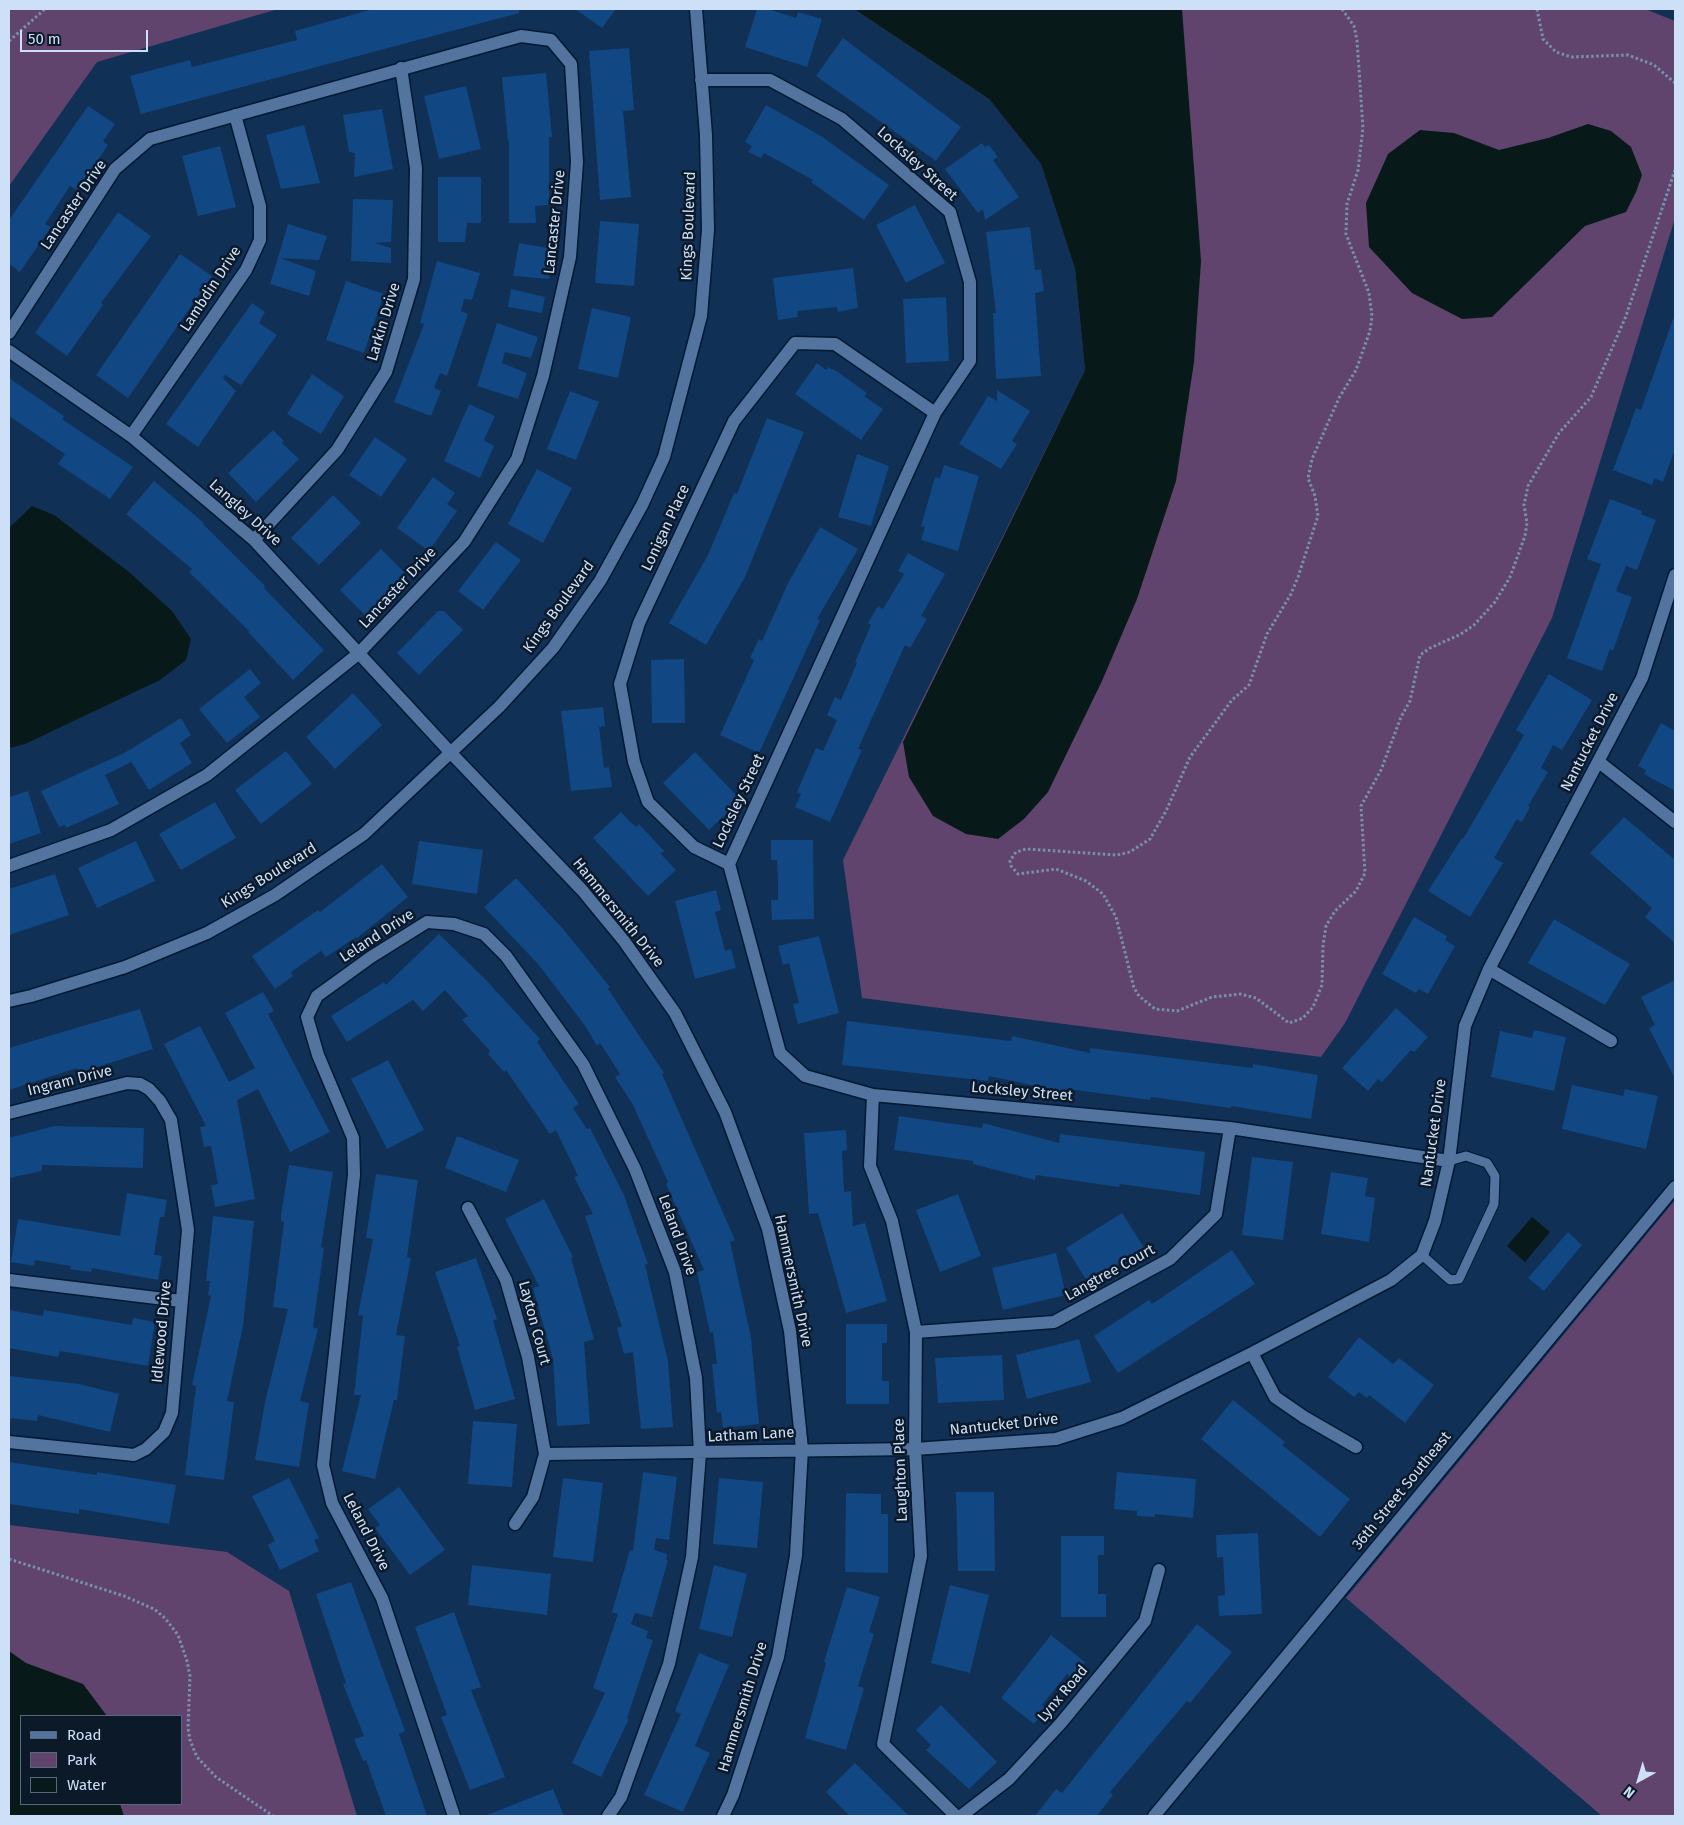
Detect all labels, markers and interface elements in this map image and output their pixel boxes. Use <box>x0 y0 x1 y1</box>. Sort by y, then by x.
scale bar <box>22 20 150 52</box>
text: 50 m <box>28 30 61 48</box>
street label: Locksley Street <box>873 123 961 205</box>
street label: Lancaster Drive <box>37 157 111 253</box>
street label: Lancaster Drive <box>541 169 569 275</box>
street label: Kings Boulevard <box>678 171 700 281</box>
street label: Lambdin Drive <box>177 243 245 335</box>
street label: Larkin Drive <box>364 281 404 363</box>
street label: Langley Drive <box>205 476 285 550</box>
street label: Lonigan Place <box>638 482 694 574</box>
street label: Lancaster Drive <box>356 544 440 632</box>
street label: Kings Boulevard <box>520 558 598 656</box>
street label: Nantucket Drive <box>1557 689 1623 795</box>
street label: Locksley Street <box>709 751 769 851</box>
street label: Kings Boulevard <box>218 839 320 913</box>
street label: Hammersmith Drive <box>568 855 668 971</box>
street label: Leland Drive <box>337 905 417 967</box>
street label: Ingram Drive <box>26 1062 114 1100</box>
street label: Nantucket Drive <box>1418 1078 1450 1188</box>
street label: Locksley Street <box>970 1079 1074 1105</box>
street label: Leland Drive <box>654 1192 700 1278</box>
street label: Hammersmith Drive <box>770 1213 816 1349</box>
street label: Langtree Court <box>1062 1241 1158 1305</box>
street label: Layton Court <box>514 1279 554 1367</box>
street label: Idlewood Drive <box>149 1280 175 1384</box>
street label: Nantucket Drive <box>949 1410 1059 1440</box>
street label: Laughton Place <box>890 1418 912 1522</box>
street label: Latham Lane <box>707 1424 795 1446</box>
street label: 36th Street Southeast <box>1349 1428 1455 1554</box>
street label: Leland Drive <box>339 1490 393 1574</box>
street label: Hammersmith Drive <box>715 1640 771 1774</box>
street label: Lynx Road <box>1034 1662 1092 1726</box>
legend <box>20 1715 182 1805</box>
text: Road <box>67 1726 102 1744</box>
text: Park <box>67 1751 97 1769</box>
north arrow <box>1614 1755 1664 1805</box>
text: Water <box>67 1776 106 1794</box>
text: N <box>1620 1783 1638 1802</box>

